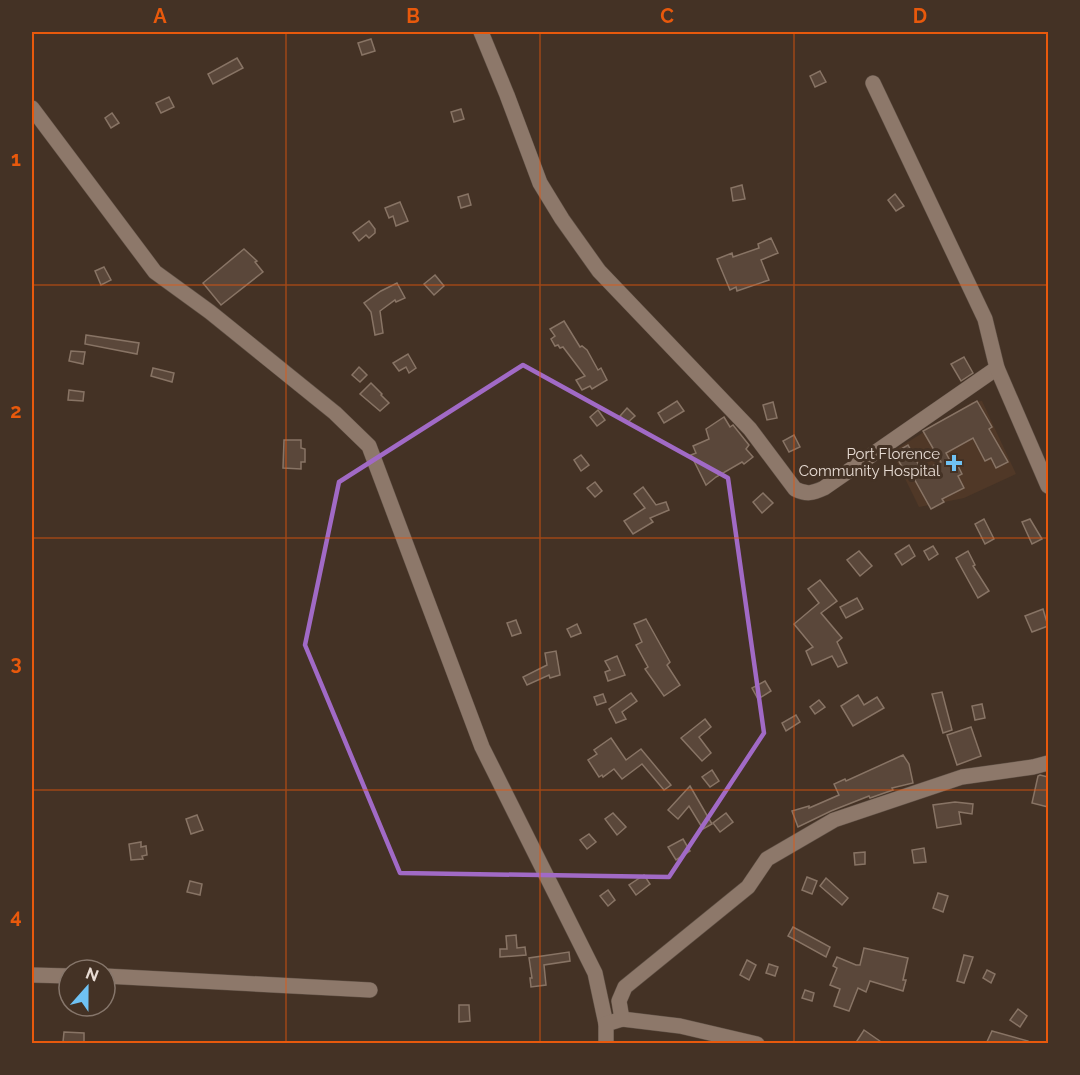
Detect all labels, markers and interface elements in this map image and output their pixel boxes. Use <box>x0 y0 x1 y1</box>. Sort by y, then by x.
text: A <box>153 4 167 28</box>
text: B <box>406 4 420 28</box>
text: C <box>660 4 674 28</box>
text: D <box>913 4 927 28</box>
text: 1 <box>11 147 21 171</box>
text: 2 <box>10 399 22 423</box>
place label: Port Florence Community Hospital <box>799 445 941 480</box>
marker: Port Florence Community Hospital <box>945 454 963 472</box>
text: 3 <box>10 651 22 675</box>
text: 4 <box>10 904 22 928</box>
north arrow <box>57 958 117 1018</box>
text: N <box>83 963 101 986</box>

